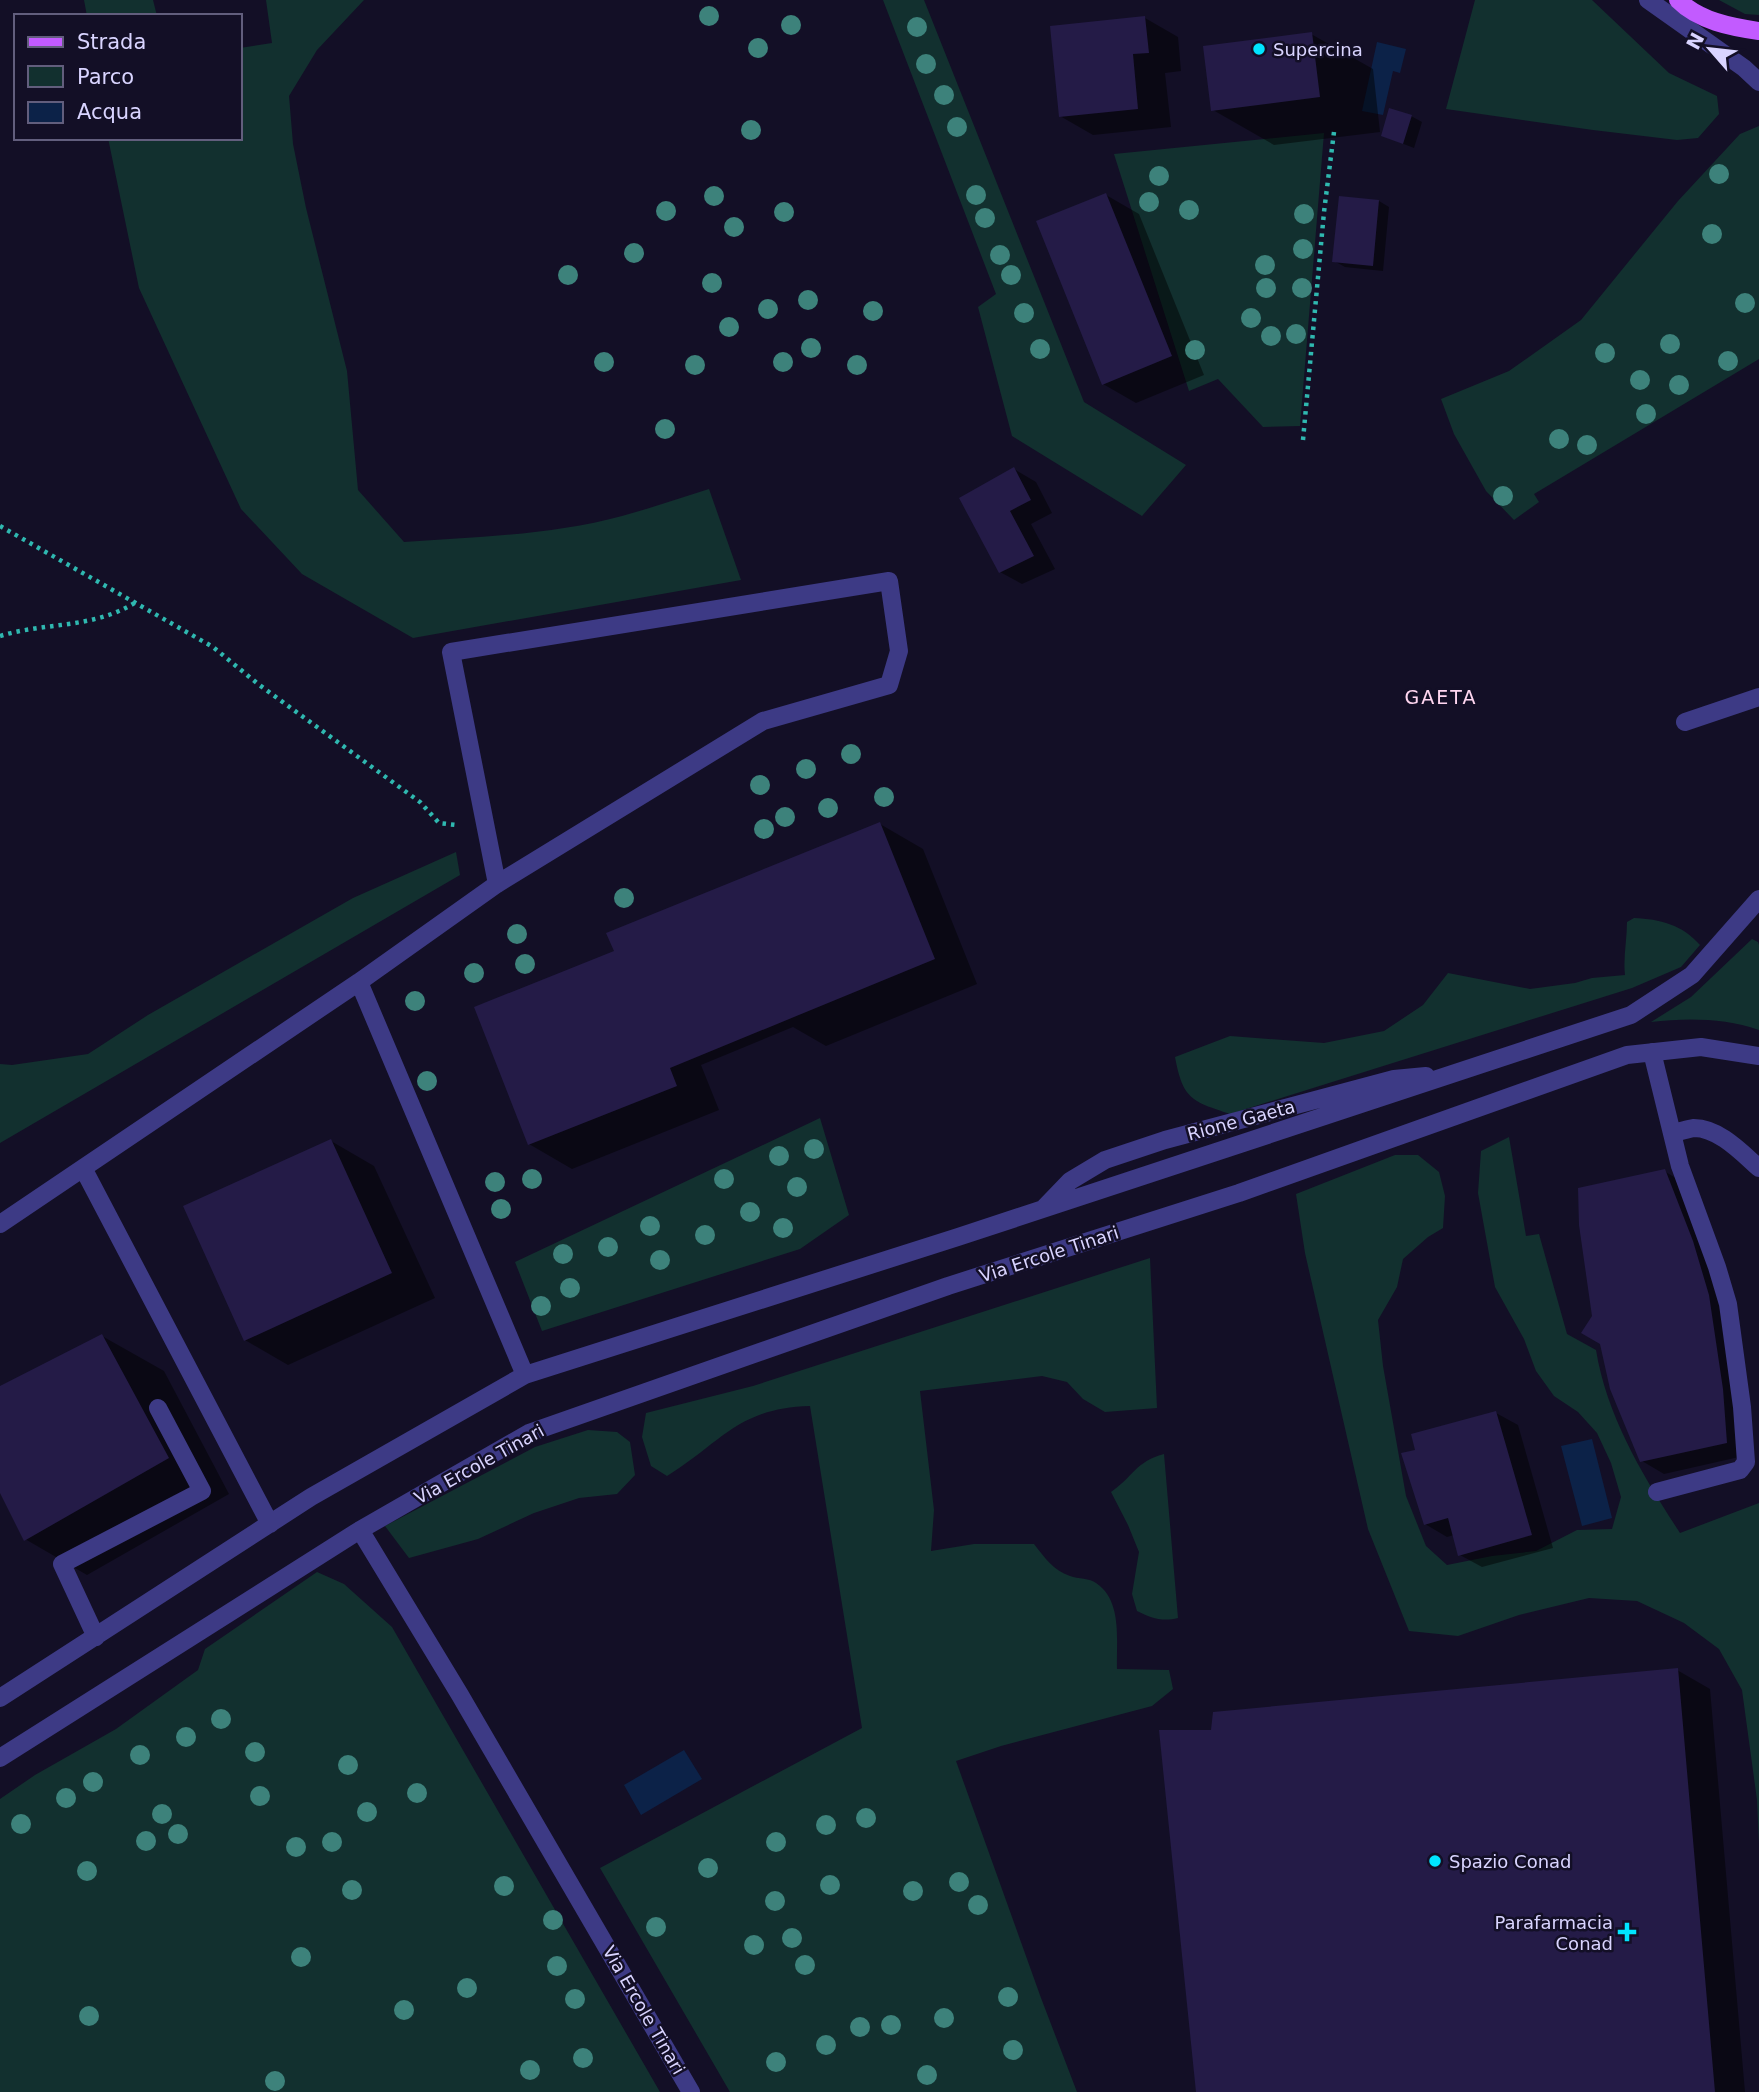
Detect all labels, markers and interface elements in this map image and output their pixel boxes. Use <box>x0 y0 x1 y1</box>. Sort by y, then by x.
legend <box>14 14 242 140</box>
north arrow <box>1675 14 1745 84</box>
text: N <box>1682 29 1708 53</box>
text: Strada <box>77 30 146 54</box>
place label: Supercina <box>1273 39 1363 60</box>
marker: Supercina <box>1251 41 1267 57</box>
text: Parco <box>77 65 134 89</box>
text: Acqua <box>77 100 142 124</box>
district label: GAETA <box>1405 686 1477 708</box>
street label: Rione Gaeta <box>1185 1096 1297 1144</box>
street label: Via Ercole Tinari <box>977 1222 1121 1286</box>
street label: Via Ercole Tinari <box>410 1420 548 1508</box>
place label: Spazio Conad <box>1449 1851 1572 1872</box>
marker: Spazio Conad <box>1427 1853 1443 1869</box>
place label: Parafarmacia Conad <box>1495 1912 1613 1954</box>
marker: Parafarmacia Conad <box>1619 1924 1635 1940</box>
street label: Via Ercole Tinari <box>599 1942 689 2078</box>

